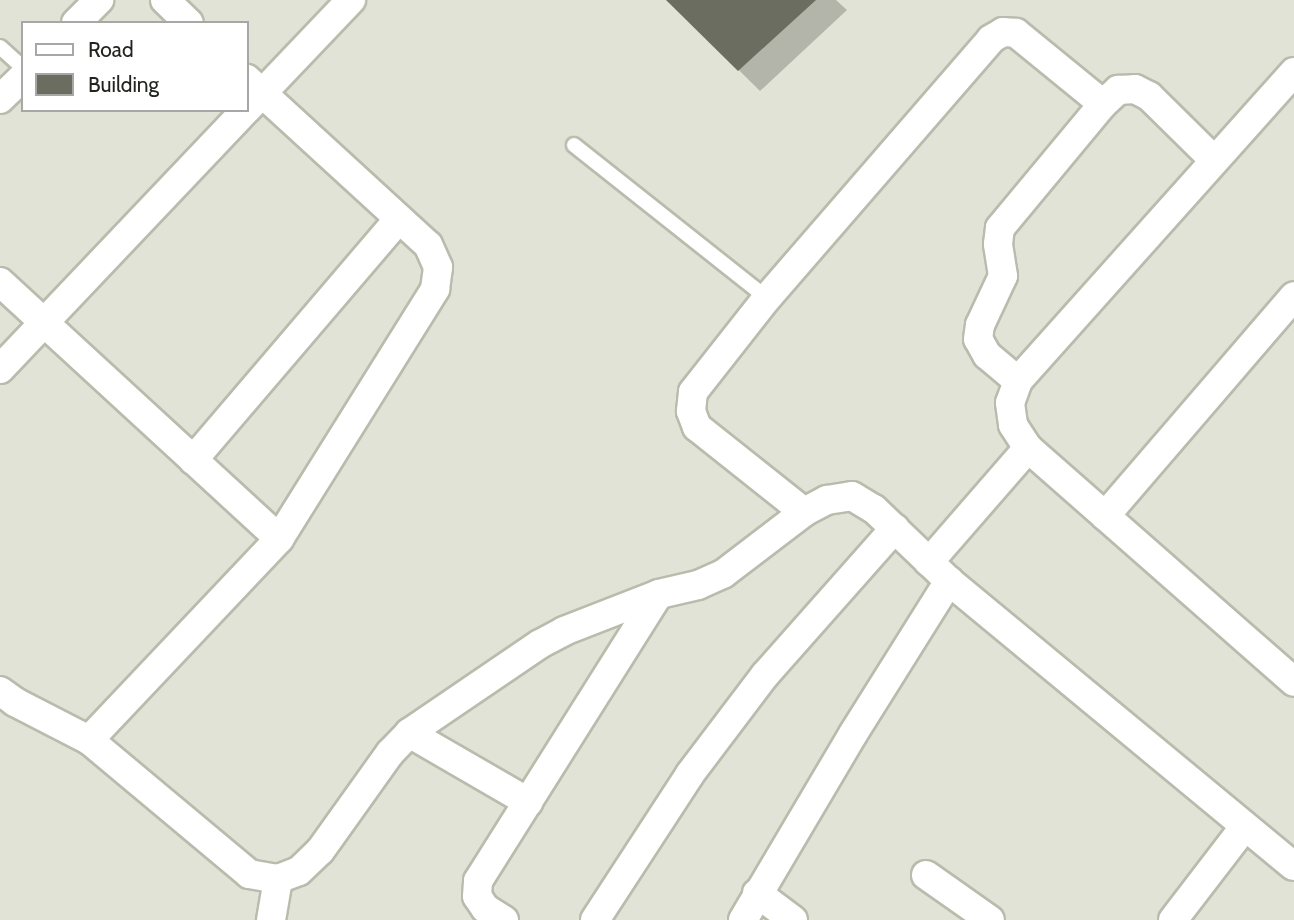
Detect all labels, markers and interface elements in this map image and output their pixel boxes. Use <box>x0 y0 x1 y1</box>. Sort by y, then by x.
legend <box>21 21 248 112</box>
text: Road <box>88 37 134 62</box>
text: Building <box>88 72 159 97</box>

